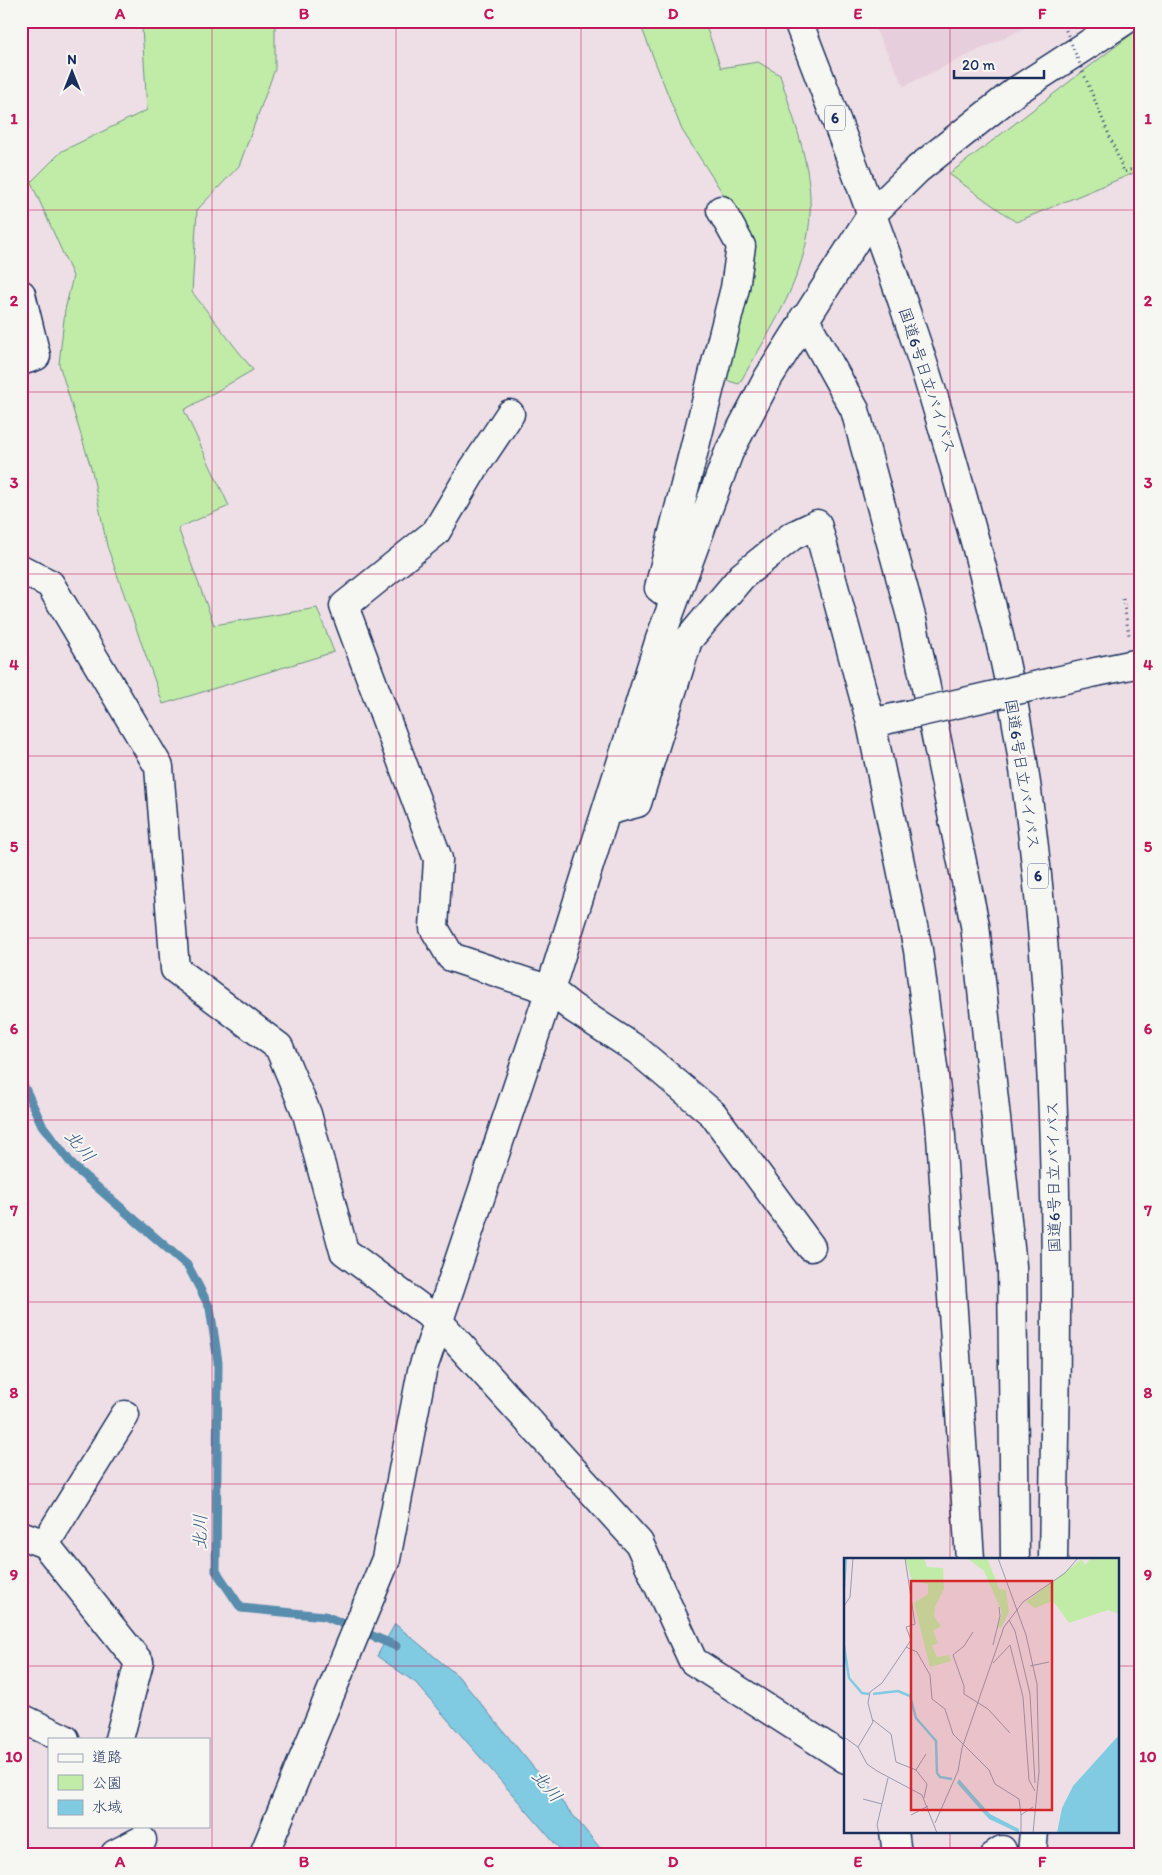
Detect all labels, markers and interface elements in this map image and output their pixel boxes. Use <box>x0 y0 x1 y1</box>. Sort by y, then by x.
text: A <box>114 4 126 23</box>
text: B <box>299 4 310 23</box>
text: C <box>484 4 495 23</box>
text: D <box>668 4 679 23</box>
text: E <box>854 4 863 23</box>
text: F <box>1038 4 1047 23</box>
north arrow <box>48 48 98 98</box>
scale bar <box>954 48 1044 80</box>
text: N <box>67 51 77 68</box>
text: 20 m <box>962 56 996 74</box>
road number: 6 <box>825 106 845 130</box>
text: 1 <box>10 109 18 128</box>
text: 1 <box>1144 109 1152 128</box>
text: 2 <box>10 291 19 310</box>
text: 2 <box>1144 291 1153 310</box>
street label: 国道6号日立バイパス <box>895 305 960 455</box>
text: 3 <box>10 473 19 492</box>
text: 3 <box>1144 473 1153 492</box>
text: 4 <box>9 655 19 674</box>
text: 4 <box>1143 655 1153 674</box>
street label: 国道6号日立バイパス <box>1001 697 1044 851</box>
text: 5 <box>10 837 19 856</box>
text: 5 <box>1144 837 1153 856</box>
road number: 6 <box>1028 864 1048 888</box>
text: 6 <box>10 1019 19 1038</box>
text: 6 <box>1144 1019 1153 1038</box>
street label: 国道6号日立バイパス <box>1043 1101 1064 1253</box>
water label: 北川 <box>60 1125 100 1167</box>
text: 7 <box>9 1201 18 1220</box>
text: 7 <box>1143 1201 1152 1220</box>
text: 8 <box>10 1383 19 1402</box>
text: 8 <box>1144 1383 1153 1402</box>
water label: 北川 <box>189 1514 211 1550</box>
inset map <box>844 1558 1120 1832</box>
text: 9 <box>10 1565 18 1584</box>
text: 9 <box>1144 1565 1152 1584</box>
legend <box>48 1738 210 1828</box>
text: 10 <box>5 1747 23 1766</box>
text: 10 <box>1139 1747 1157 1766</box>
text: 道路 <box>92 1748 122 1766</box>
water label: 北川 <box>527 1765 567 1807</box>
text: 公園 <box>92 1774 122 1792</box>
text: 水域 <box>92 1798 122 1816</box>
text: A <box>114 1852 126 1871</box>
text: B <box>299 1852 310 1871</box>
text: C <box>484 1852 495 1871</box>
text: D <box>668 1852 679 1871</box>
text: E <box>854 1852 863 1871</box>
text: F <box>1038 1852 1047 1871</box>

